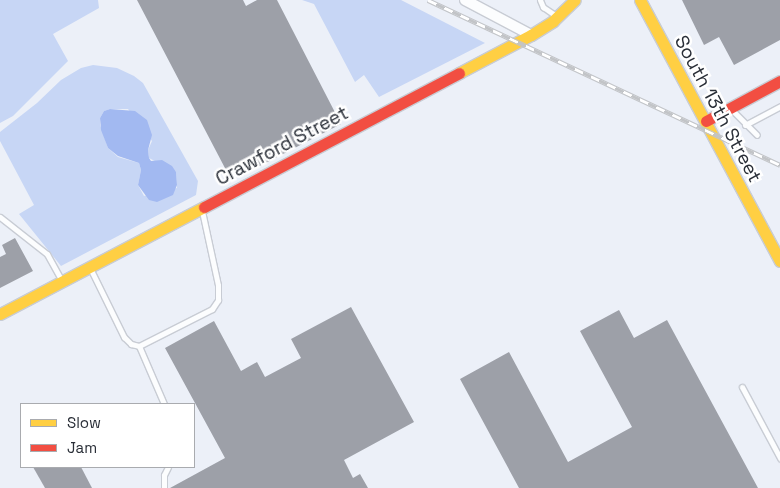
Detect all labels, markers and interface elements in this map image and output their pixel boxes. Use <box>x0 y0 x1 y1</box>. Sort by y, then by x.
street label: South 13th Street <box>670 32 766 186</box>
street label: Crawford Street <box>212 101 352 191</box>
legend <box>20 403 195 468</box>
text: Slow <box>67 413 101 432</box>
text: Jam <box>67 438 97 457</box>

